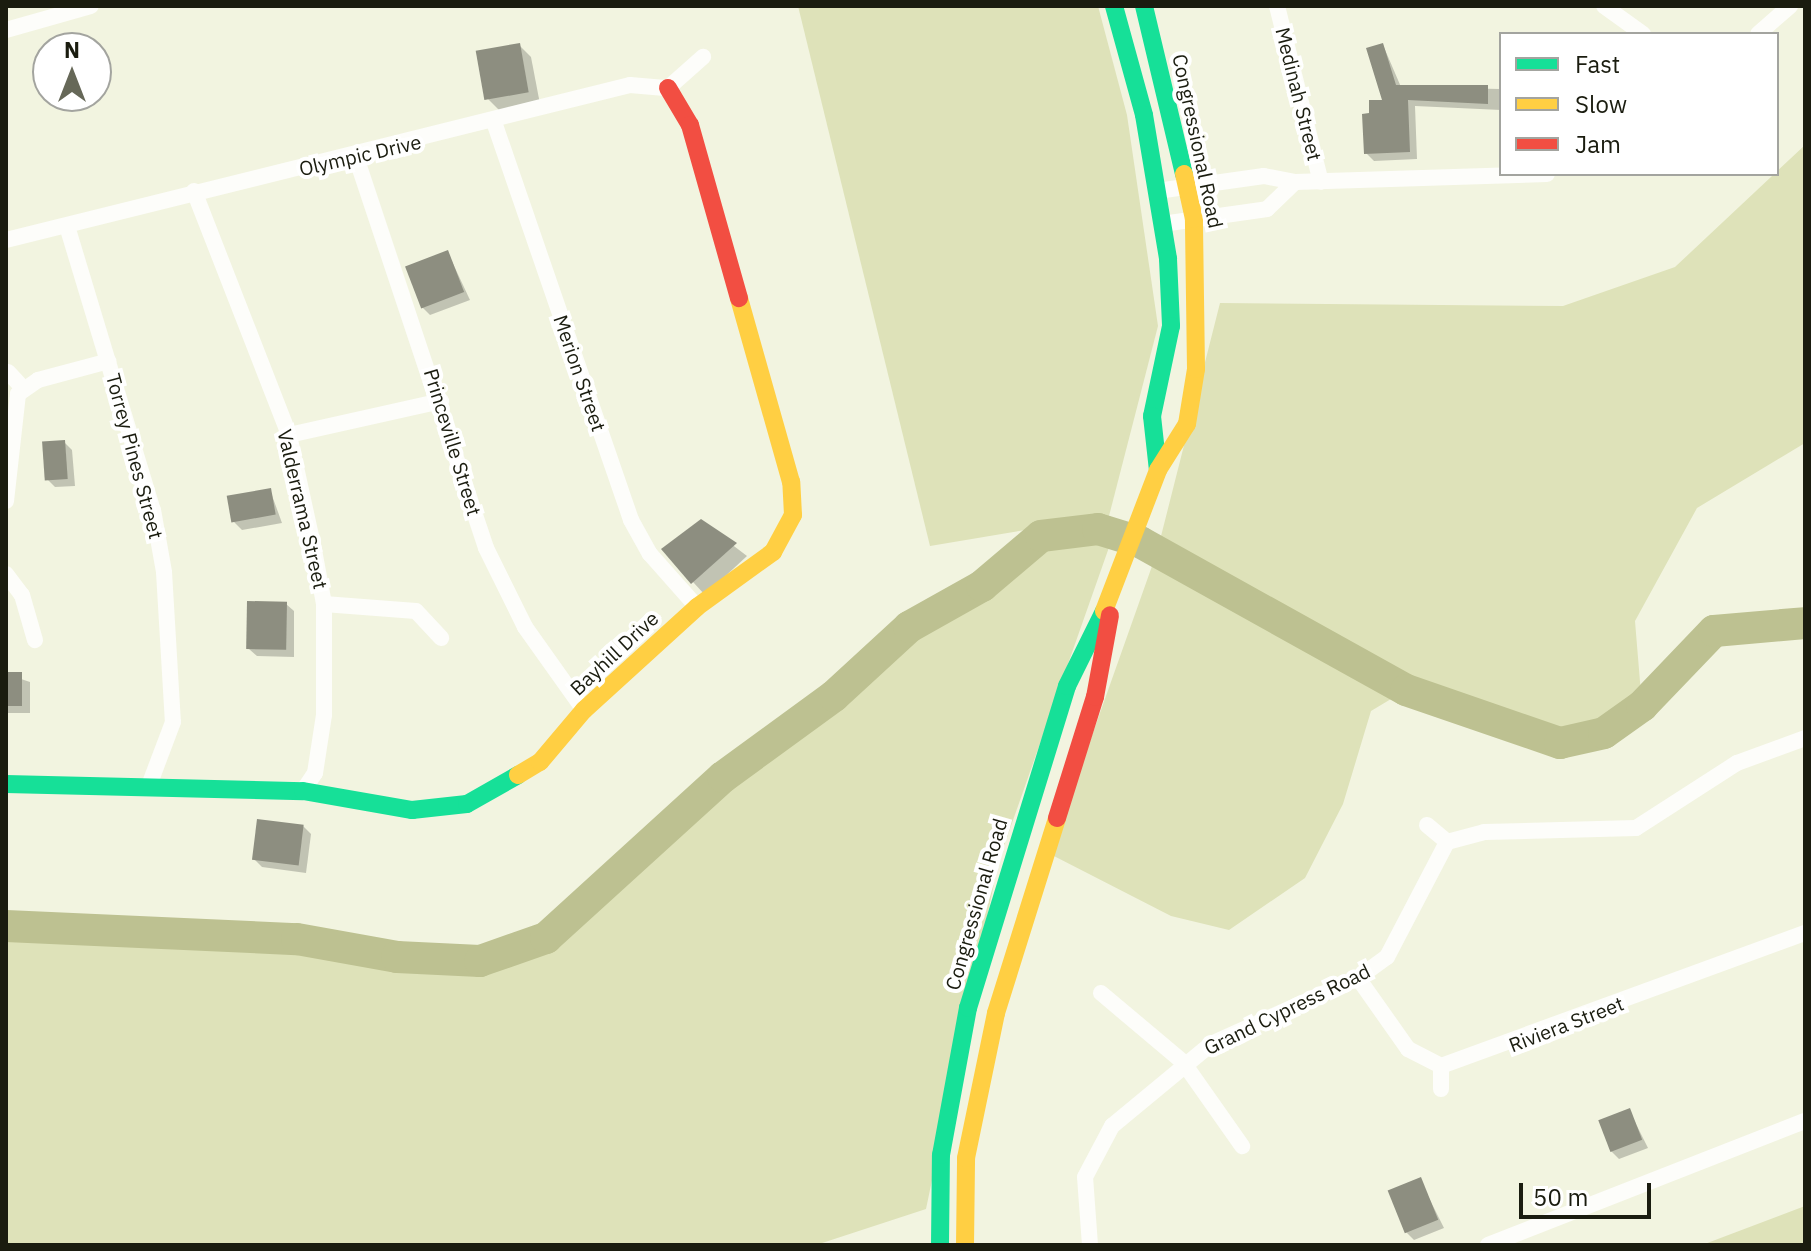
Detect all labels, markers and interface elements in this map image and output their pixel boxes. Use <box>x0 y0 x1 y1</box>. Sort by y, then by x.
street label: Medinah Street <box>1271 25 1327 163</box>
north arrow <box>32 32 112 112</box>
legend <box>1499 32 1779 176</box>
text: N <box>64 35 80 64</box>
text: Fast <box>1575 48 1620 80</box>
street label: Congressional Road <box>1168 52 1228 230</box>
text: Slow <box>1575 88 1627 120</box>
text: Jam <box>1575 128 1621 160</box>
street label: Olympic Drive <box>297 129 423 181</box>
street label: Merion Street <box>549 312 611 434</box>
street label: Princeville Street <box>419 366 487 518</box>
street label: Torrey Pines Street <box>101 371 169 541</box>
street label: Valderrama Street <box>273 427 333 591</box>
street label: Bayhill Drive <box>565 606 663 700</box>
street label: Congressional Road <box>940 815 1012 993</box>
street label: Grand Cypress Road <box>1200 958 1374 1060</box>
street label: Riviera Street <box>1505 991 1627 1057</box>
scale bar <box>1523 1167 1655 1217</box>
text: 50 m <box>1533 1181 1588 1213</box>

